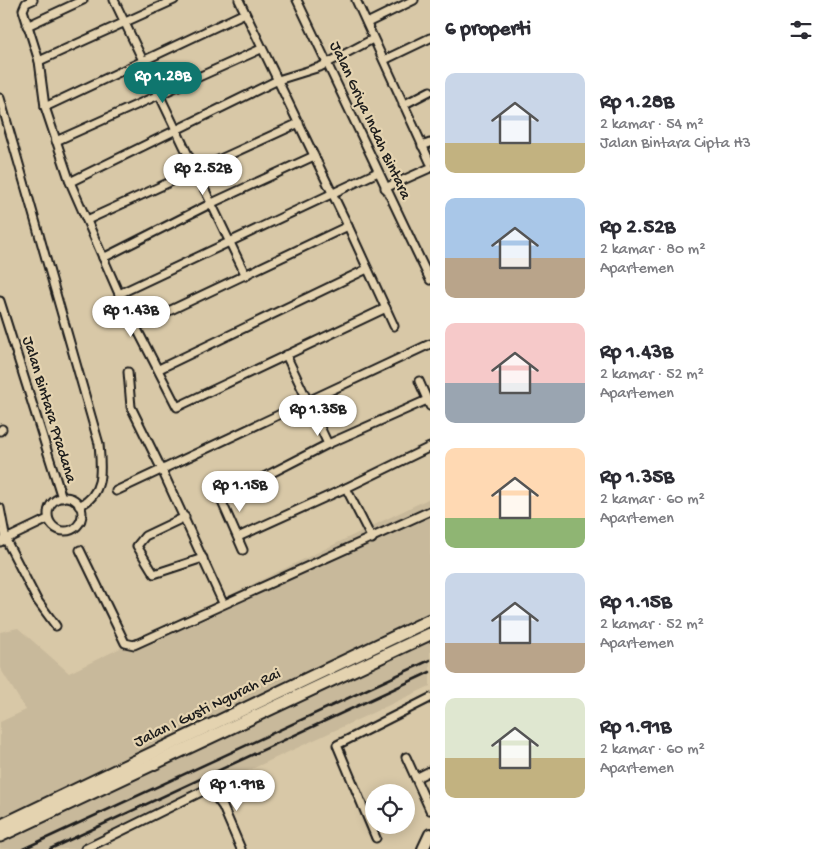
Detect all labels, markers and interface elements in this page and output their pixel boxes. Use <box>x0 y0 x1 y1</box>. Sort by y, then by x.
icon: filters <box>787 16 815 44</box>
text: 6 properti <box>445 18 531 43</box>
street label: Jalan Griya Indah Bintara <box>324 39 414 204</box>
pin: Rp 1.28B <box>111 62 215 104</box>
text: Rp 1.28B <box>135 68 191 87</box>
text: Rp 1.28B <box>600 91 674 116</box>
icon: home <box>485 93 545 153</box>
text: 2 kamar · 54 m² <box>600 116 704 135</box>
text: Jalan Bintara Cipta H3 <box>600 135 751 154</box>
pin: Rp 2.52B <box>151 154 255 196</box>
text: Rp 2.52B <box>174 160 232 179</box>
text: Rp 2.52B <box>600 216 675 241</box>
icon: home <box>485 218 545 278</box>
text: 2 kamar · 80 m² <box>600 241 706 260</box>
text: Apartemen <box>600 260 674 279</box>
pin: Rp 1.43B <box>79 296 183 338</box>
text: Rp 1.43B <box>103 302 159 321</box>
street label: Jalan Bintara Pradana <box>17 334 80 487</box>
text: Rp 1.43B <box>600 341 673 366</box>
icon: home <box>485 343 545 403</box>
text: 2 kamar · 52 m² <box>600 366 704 385</box>
text: Apartemen <box>600 385 674 404</box>
pin: Rp 1.35B <box>266 394 370 437</box>
text: Rp 1.35B <box>290 401 346 420</box>
text: Rp 1.35B <box>600 466 674 491</box>
icon: home <box>485 468 545 528</box>
pin: Rp 1.15B <box>188 470 292 513</box>
text: Rp 1.15B <box>213 477 267 496</box>
text: 2 kamar · 60 m² <box>600 491 705 510</box>
text: Apartemen <box>600 510 674 529</box>
text: Rp 1.15B <box>600 591 672 616</box>
icon: home <box>485 593 545 653</box>
text: 2 kamar · 52 m² <box>600 616 704 635</box>
text: Apartemen <box>600 635 674 654</box>
street label: Jalan I Gusti Ngurah Rai <box>132 665 284 753</box>
text: Rp 1.91B <box>600 716 671 741</box>
icon: home <box>485 718 545 778</box>
text: 2 kamar · 60 m² <box>600 741 705 760</box>
text: Apartemen <box>600 760 674 779</box>
pin: Rp 1.91B <box>185 770 289 812</box>
text: Rp 1.91B <box>210 776 264 795</box>
map controls <box>365 784 415 834</box>
button: locate <box>365 784 415 834</box>

